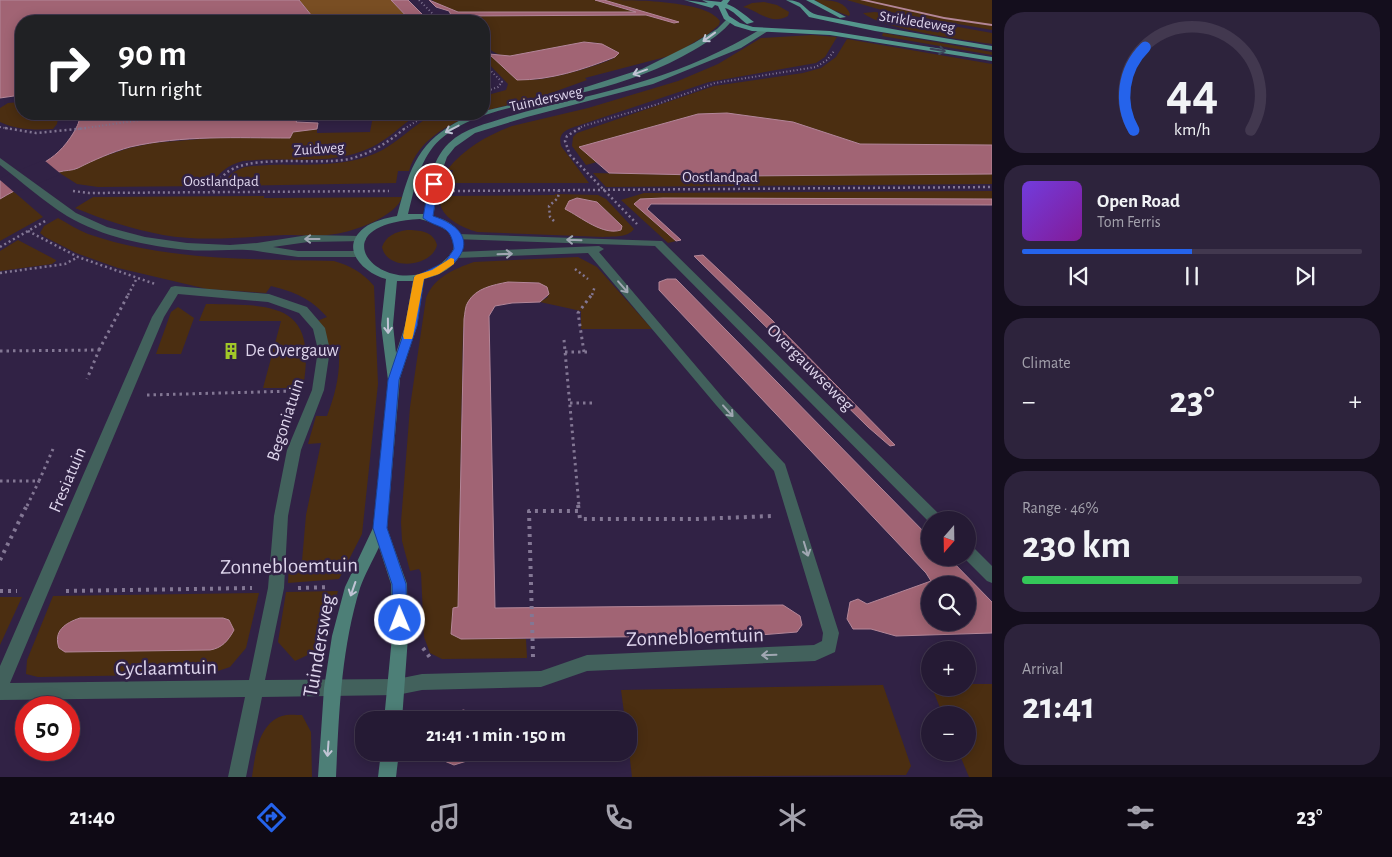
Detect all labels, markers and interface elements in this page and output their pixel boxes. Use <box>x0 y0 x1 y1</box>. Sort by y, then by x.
street label: Strikledeweg <box>878 9 957 35</box>
one-way arrow <box>702 32 716 42</box>
icon: right <box>35 35 100 100</box>
text: 90 m <box>118 37 187 72</box>
one-way arrow <box>929 46 945 56</box>
text: 44 <box>1166 67 1218 119</box>
one-way arrow <box>633 68 649 77</box>
text: Turn right <box>118 78 202 100</box>
street label: Tuindersweg <box>508 83 585 115</box>
text: km/h <box>1174 121 1210 139</box>
one-way arrow <box>445 125 460 134</box>
street label: Zuidweg <box>293 140 345 158</box>
pin <box>413 163 455 205</box>
icon: arrive <box>420 170 448 198</box>
street label: Oostlandpad <box>682 170 758 185</box>
street label: Oostlandpad <box>183 174 259 189</box>
text: Open Road <box>1097 192 1180 211</box>
text: Tom Ferris <box>1097 214 1161 230</box>
one-way arrow <box>305 234 321 244</box>
one-way arrow <box>566 235 582 244</box>
one-way arrow <box>497 249 513 258</box>
icon: previous <box>1065 262 1093 290</box>
icon: pause <box>1178 262 1206 290</box>
icon: next <box>1291 262 1319 290</box>
one-way arrow <box>617 280 629 293</box>
one-way arrow <box>383 317 393 333</box>
street label: Overgauwseweg <box>763 321 857 415</box>
building icon: De Overgauw <box>221 341 241 361</box>
place label: De Overgauw <box>245 342 339 360</box>
text: Climate <box>1022 355 1071 371</box>
street label: Begoniatuin <box>264 377 308 463</box>
text: 23° <box>1169 382 1215 420</box>
text: − <box>1022 388 1035 416</box>
text: + <box>1349 388 1362 416</box>
one-way arrow <box>722 404 734 417</box>
street label: Fresiatuin <box>46 445 90 515</box>
text: Range · 46% <box>1022 500 1099 516</box>
north arrow <box>921 511 976 566</box>
map controls <box>921 511 976 761</box>
text: 230 km <box>1022 527 1131 565</box>
one-way arrow <box>801 541 811 557</box>
street label: Zonnebloemtuin <box>220 554 358 578</box>
button: search <box>921 576 976 631</box>
one-way arrow <box>348 580 357 596</box>
street label: Tuindersweg <box>300 592 339 699</box>
position arrow <box>373 593 425 645</box>
street label: Zonnebloemtuin <box>626 624 764 650</box>
button: + <box>921 641 976 696</box>
one-way arrow <box>762 651 778 660</box>
street label: Cyclaamtuin <box>115 657 217 679</box>
text: Arrival <box>1022 661 1063 677</box>
text: 21:41 <box>1022 688 1095 726</box>
speed limit sign: 50 <box>15 696 80 761</box>
button: − <box>921 706 976 761</box>
text: 21:41 · 1 min · 150 m <box>426 726 566 745</box>
one-way arrow <box>323 740 332 756</box>
icon: directions <box>254 800 289 835</box>
icon: music <box>428 800 463 835</box>
icon: phone <box>601 800 636 835</box>
icon: climate <box>775 800 810 835</box>
icon: car <box>949 800 984 835</box>
icon: filters <box>1123 800 1158 835</box>
text: 21:40 <box>69 806 115 828</box>
text: 23° <box>1296 806 1323 828</box>

